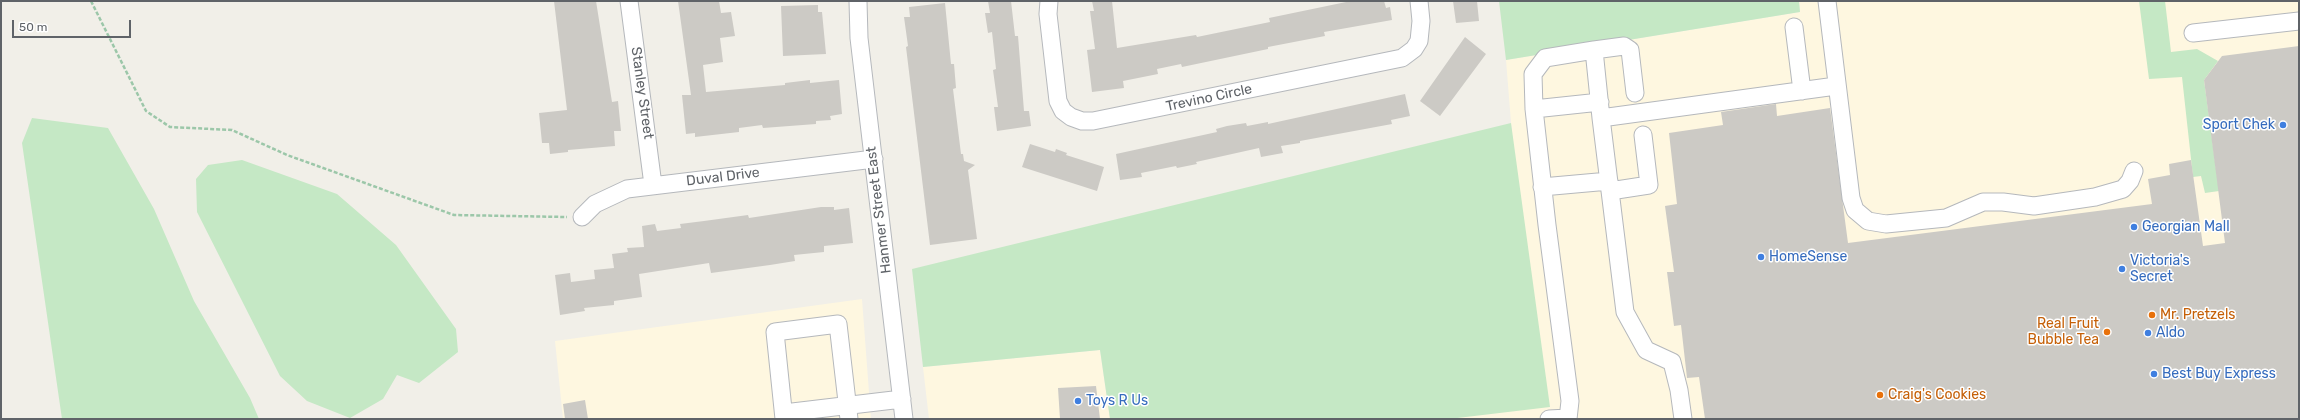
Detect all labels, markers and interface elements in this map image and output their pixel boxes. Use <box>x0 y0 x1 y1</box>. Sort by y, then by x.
scale bar <box>14 12 133 38</box>
text: 50 m <box>19 20 47 34</box>
street label: Stanley Street <box>627 46 657 140</box>
street label: Trevino Circle <box>1164 81 1254 115</box>
place label: Sport Chek <box>2203 117 2275 133</box>
marker: Sport Chek <box>2278 120 2288 130</box>
street label: Hanmer Street East <box>863 145 895 275</box>
street label: Duval Drive <box>685 164 761 190</box>
place label: Georgian Mall <box>2142 219 2230 235</box>
marker: Georgian Mall <box>2129 222 2139 232</box>
place label: HomeSense <box>1769 249 1847 265</box>
marker: HomeSense <box>1756 252 1766 262</box>
place label: Victoria's Secret <box>2130 253 2190 286</box>
marker: Victoria's Secret <box>2117 264 2127 274</box>
place label: Mr. Pretzels <box>2160 307 2235 323</box>
marker: Mr. Pretzels <box>2147 310 2157 320</box>
place label: Real Fruit Bubble Tea <box>2028 316 2099 348</box>
place label: Aldo <box>2156 325 2185 341</box>
marker: Real Fruit Bubble Tea <box>2102 327 2112 337</box>
marker: Aldo <box>2143 328 2153 338</box>
place label: Best Buy Express <box>2162 366 2276 382</box>
marker: Best Buy Express <box>2149 369 2159 379</box>
place label: Craig's Cookies <box>1888 387 1986 403</box>
marker: Craig's Cookies <box>1875 390 1885 400</box>
place label: Toys R Us <box>1086 393 1148 409</box>
marker: Toys R Us <box>1073 396 1083 406</box>

